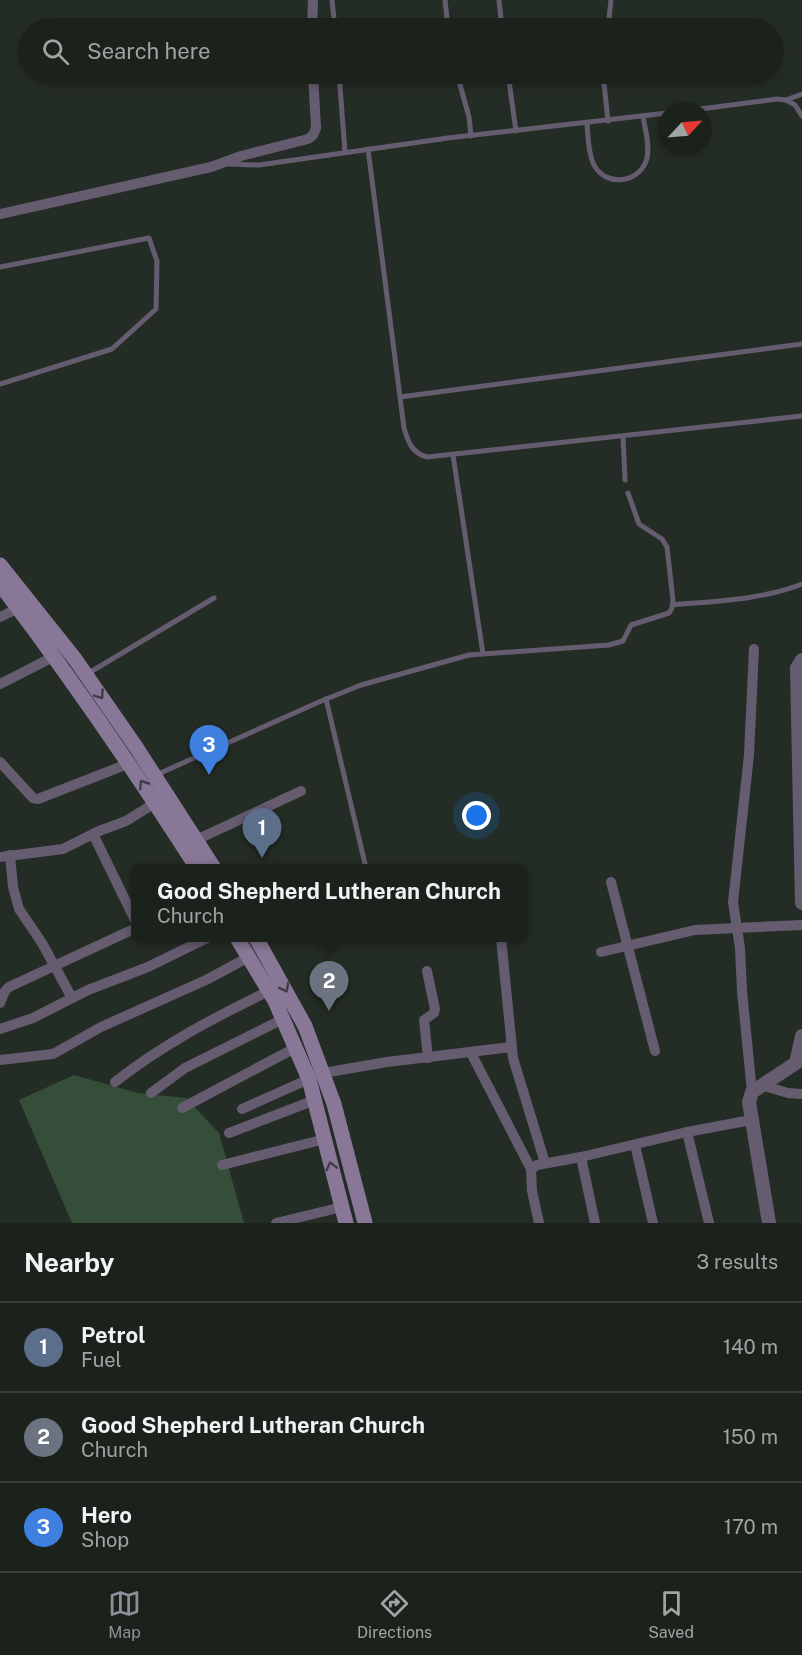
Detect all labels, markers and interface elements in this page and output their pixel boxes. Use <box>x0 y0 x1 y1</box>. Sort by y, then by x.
search box <box>18 18 784 84</box>
icon: search <box>39 35 72 68</box>
text: Search here <box>87 38 211 64</box>
north arrow <box>658 102 712 156</box>
one-way arrow <box>93 688 104 699</box>
pin: 3 <box>190 726 228 775</box>
one-way arrow <box>139 780 150 791</box>
your location <box>462 801 491 830</box>
pin: 1 <box>242 808 282 858</box>
popup <box>131 864 527 942</box>
text: Good Shepherd Lutheran Church <box>157 878 501 904</box>
text: Church <box>157 904 224 928</box>
pin: 2 <box>310 962 348 1011</box>
one-way arrow <box>277 982 289 993</box>
one-way arrow <box>326 1162 338 1172</box>
text: Nearby <box>24 1247 114 1278</box>
text: 3 results <box>697 1250 778 1274</box>
text: Petrol <box>81 1322 145 1348</box>
text: 1 <box>39 1335 48 1359</box>
text: 140 m <box>723 1335 778 1359</box>
text: Fuel <box>81 1348 122 1372</box>
text: Good Shepherd Lutheran Church <box>81 1412 425 1438</box>
text: 2 <box>37 1425 50 1449</box>
text: 150 m <box>723 1425 778 1449</box>
text: Church <box>81 1438 148 1462</box>
text: Hero <box>81 1502 132 1528</box>
text: 3 <box>37 1515 50 1539</box>
text: 170 m <box>724 1515 778 1539</box>
text: Shop <box>81 1528 129 1552</box>
tab: Map <box>108 1587 141 1642</box>
tab: Directions <box>357 1587 432 1642</box>
tab: Saved <box>648 1587 694 1642</box>

